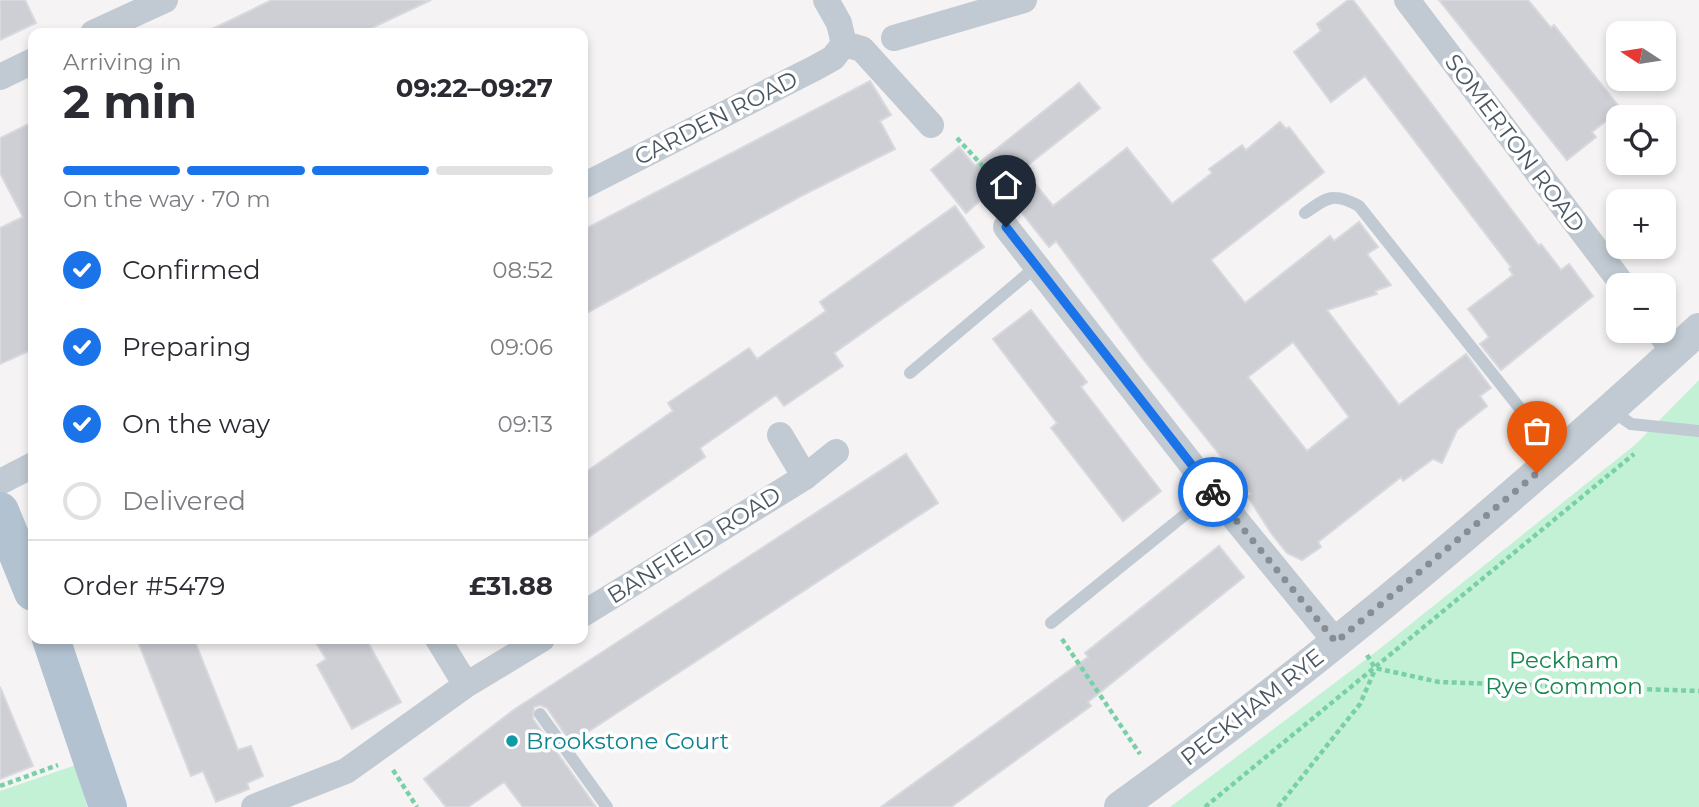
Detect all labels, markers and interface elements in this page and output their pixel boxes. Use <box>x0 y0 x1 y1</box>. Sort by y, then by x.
north arrow <box>1606 21 1676 91</box>
map controls <box>1606 21 1676 343</box>
text: Arriving in <box>63 48 182 76</box>
street label: SOMERTON ROAD <box>1439 49 1591 237</box>
street label: CARDEN ROAD <box>630 65 802 171</box>
text: 09:22–09:27 <box>396 72 553 104</box>
text: 2 min <box>63 73 197 130</box>
button: locate <box>1606 105 1676 175</box>
pin <box>976 155 1036 227</box>
icon: home <box>987 166 1025 204</box>
text: On the way · 70 m <box>63 185 271 213</box>
button: + <box>1606 189 1676 259</box>
icon: check <box>63 251 101 289</box>
text: Confirmed <box>122 254 261 286</box>
text: 08:52 <box>492 256 553 284</box>
button: − <box>1606 273 1676 343</box>
icon: check <box>63 328 101 366</box>
text: Preparing <box>122 331 251 363</box>
text: 09:06 <box>490 333 553 361</box>
pin <box>1507 401 1567 473</box>
icon: check <box>63 405 101 443</box>
text: On the way <box>122 408 270 440</box>
text: 09:13 <box>498 410 553 438</box>
icon: bag <box>1518 412 1556 450</box>
courier <box>1178 457 1248 527</box>
icon: bike <box>1194 473 1232 511</box>
street label: BANFIELD ROAD <box>602 480 786 610</box>
text: Delivered <box>122 485 246 517</box>
text: Order #5479 <box>63 570 225 602</box>
text: £31.88 <box>469 570 553 602</box>
street label: PECKHAM RYE <box>1175 643 1329 771</box>
park label: Peckham Rye Common <box>1485 646 1643 700</box>
place label: Brookstone Court <box>526 727 729 755</box>
marker: Brookstone Court <box>504 733 520 749</box>

